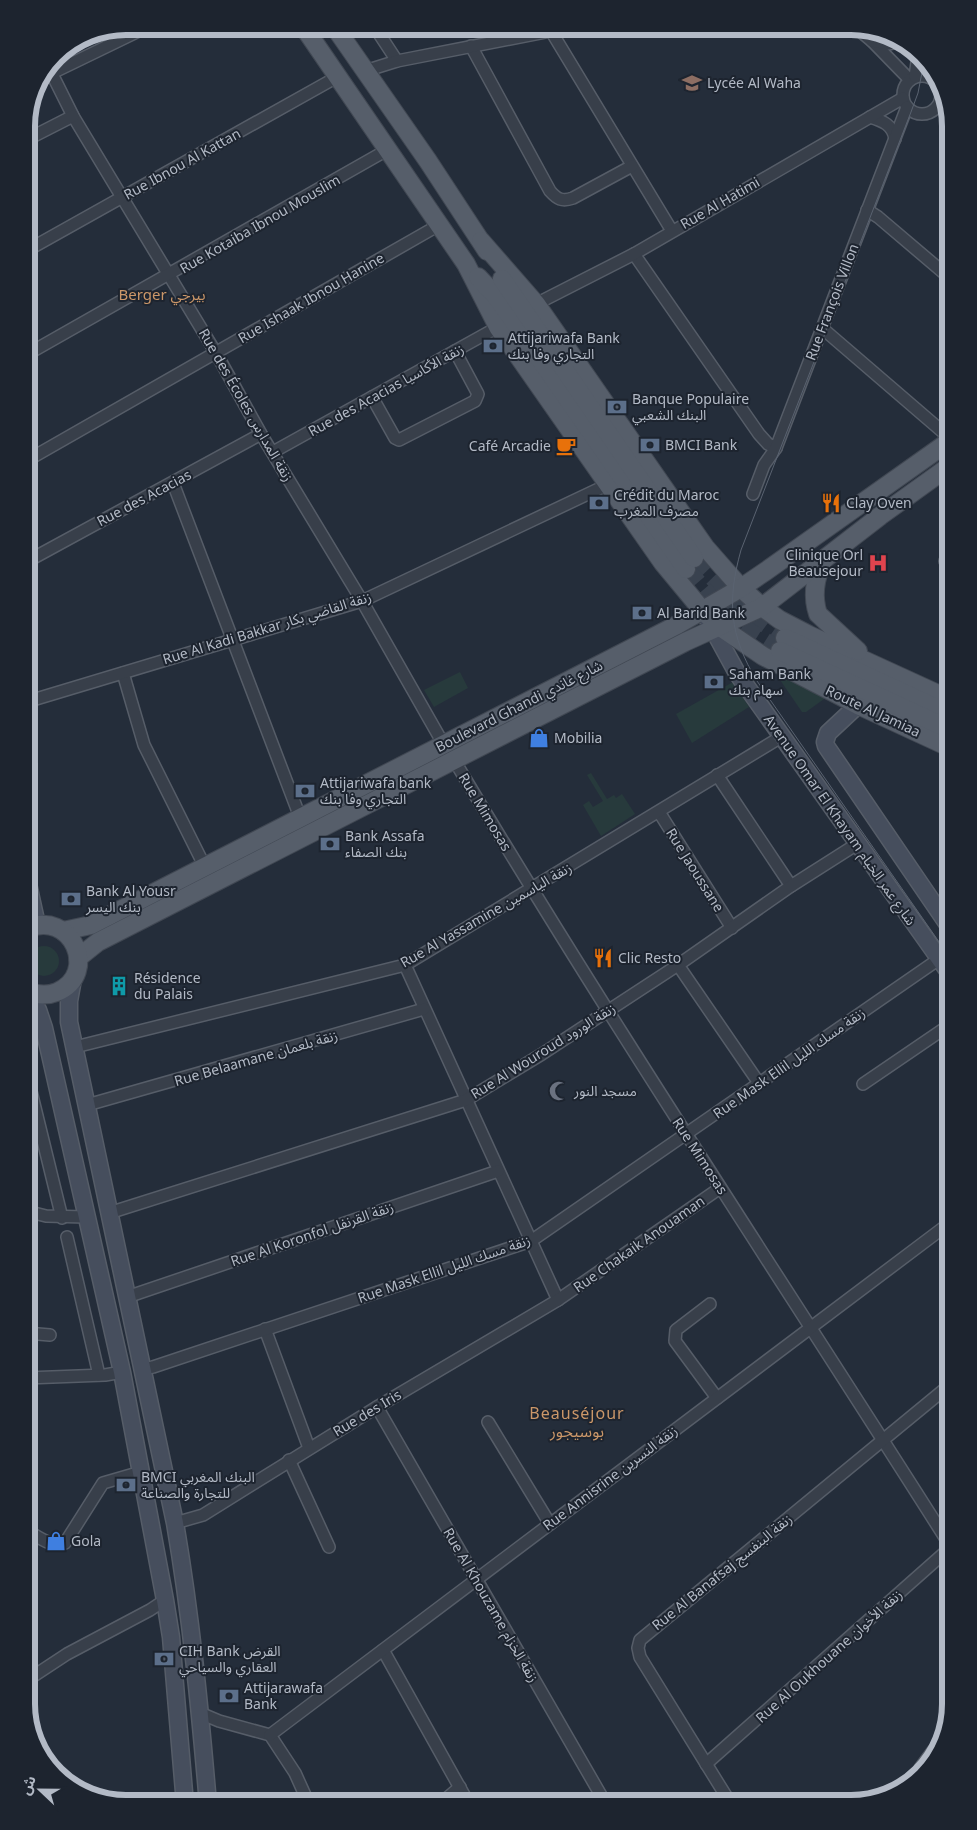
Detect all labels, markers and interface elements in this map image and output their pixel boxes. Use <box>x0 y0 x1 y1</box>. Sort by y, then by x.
school or university icon: Lycée Al Waha <box>681 72 703 94</box>
place label: Lycée Al Waha <box>707 73 801 92</box>
street label: Rue Ibnou Al Kattan <box>120 123 244 204</box>
street label: Rue Kotaiba Ibnou Mouslim <box>176 170 343 277</box>
street label: Rue Al Hatimi <box>677 172 763 233</box>
street label: Rue François Villon <box>801 241 863 363</box>
street label: Rue Ishaak Ibnou Hanine <box>234 248 387 347</box>
district label: Berger بيرجي <box>119 284 205 306</box>
street label: Rue des Écoles زنقة المدارس <box>195 325 298 485</box>
place label: Attijariwafa Bank التجاري وفا بنك <box>508 328 620 365</box>
bank icon: Attijariwafa Bank التجاري وفا بنك <box>482 335 504 357</box>
street label: Rue des Acacias زنقة الأكاسيا <box>305 339 467 440</box>
place label: Banque Populaire البنك الشعبي <box>632 389 749 426</box>
bank icon: Banque Populaire البنك الشعبي <box>606 396 628 418</box>
bank icon: BMCI Bank <box>639 434 661 456</box>
cafe icon: Café Arcadie <box>555 435 577 457</box>
place label: BMCI Bank <box>665 435 738 454</box>
place label: Café Arcadie <box>469 436 551 455</box>
street label: Rue des Acacias <box>93 465 194 530</box>
place label: Crédit du Maroc مصرف المغرب <box>614 485 720 520</box>
bank icon: Crédit du Maroc مصرف المغرب <box>588 492 610 514</box>
restaurant icon: Clay Oven <box>820 492 842 514</box>
place label: Clay Oven <box>846 493 912 512</box>
place label: Clinique Orl Beausejour <box>786 545 863 580</box>
hospital icon: Clinique Orl Beausejour <box>867 552 889 574</box>
street label: Rue Al Kadi Bakkar زنقة القاضي بكار <box>160 587 374 671</box>
bank icon: Al Barid Bank <box>631 602 653 624</box>
place label: Al Barid Bank <box>657 603 745 622</box>
street label: Boulevard Ghandi شارع غاندي <box>432 655 607 758</box>
place label: Saham Bank سهام بنك <box>729 664 811 701</box>
bank icon: Saham Bank سهام بنك <box>703 671 725 693</box>
street label: Route Al Jamiaa <box>823 680 924 741</box>
street label: Avenue Omar El Khayam شارع عمر الخيام <box>758 711 921 930</box>
shop icon: Mobilia <box>528 727 550 749</box>
place label: Mobilia <box>554 728 602 747</box>
street label: Rue Mimosas <box>455 769 516 855</box>
place label: Attijariwafa bank التجاري وفا بنك <box>320 773 432 810</box>
bank icon: Attijariwafa bank التجاري وفا بنك <box>294 780 316 802</box>
street label: Rue Jaoussane <box>662 824 729 915</box>
place label: Bank Assafa بنك الصفاء <box>345 826 425 861</box>
bank icon: Bank Assafa بنك الصفاء <box>319 833 341 855</box>
street label: Rue Al Yassamine زنقة الياسمين <box>397 858 575 972</box>
place label: Bank Al Yousr بنك اليسر <box>85 881 176 916</box>
bank icon: Bank Al Yousr بنك اليسر <box>60 888 82 910</box>
restaurant icon: Clic Resto <box>592 947 614 969</box>
place label: Clic Resto <box>618 948 681 967</box>
place label: Résidence du Palais <box>134 968 201 1003</box>
building icon: Résidence du Palais <box>108 975 130 997</box>
street label: Rue Al Wouroud زنقة الورود <box>467 998 619 1103</box>
street label: Rue Mask Ellil زنقة مسك الليل <box>709 1003 868 1122</box>
street label: Rue Belaamane زنقة بلعمان <box>172 1025 340 1090</box>
mosque icon: مسجد النور <box>548 1080 570 1102</box>
place label: مسجد النور <box>573 1081 637 1100</box>
street label: Rue Mimosas <box>668 1114 733 1198</box>
street label: Rue Chakaik Anouaman <box>569 1191 708 1296</box>
street label: Rue Al Koronfol زنقة القرنفل <box>228 1197 396 1270</box>
street label: Rue Mask Ellil زنقة مسك الليل <box>355 1230 533 1307</box>
street label: Rue des Iris <box>329 1385 405 1440</box>
district label: Beauséjour بوسيجور <box>529 1402 625 1442</box>
street label: Rue Annisrine زنقة النسرين <box>538 1421 681 1535</box>
place label: BMCI البنك المغربي للتجارة والصناعة <box>141 1467 255 1502</box>
bank icon: BMCI البنك المغربي للتجارة والصناعة <box>115 1474 137 1496</box>
street label: Rue Al Banafsaj زنقة البنفسج <box>647 1509 797 1636</box>
street label: Rue Al Khouzame زنقة الخزام <box>438 1524 544 1687</box>
shop icon: Gola <box>45 1530 67 1552</box>
place label: Gola <box>71 1531 101 1550</box>
street label: Rue Al Oukhouane زنقة الأخوان <box>751 1585 906 1727</box>
place label: CIH Bank القرض العقاري والسياحي <box>179 1641 281 1678</box>
bank icon: CIH Bank القرض العقاري والسياحي <box>153 1648 175 1670</box>
place label: Attijarawafa Bank <box>244 1678 323 1713</box>
bank icon: Attijarawafa Bank <box>218 1685 240 1707</box>
north arrow <box>15 1765 65 1815</box>
text: ش <box>15 1772 40 1797</box>

